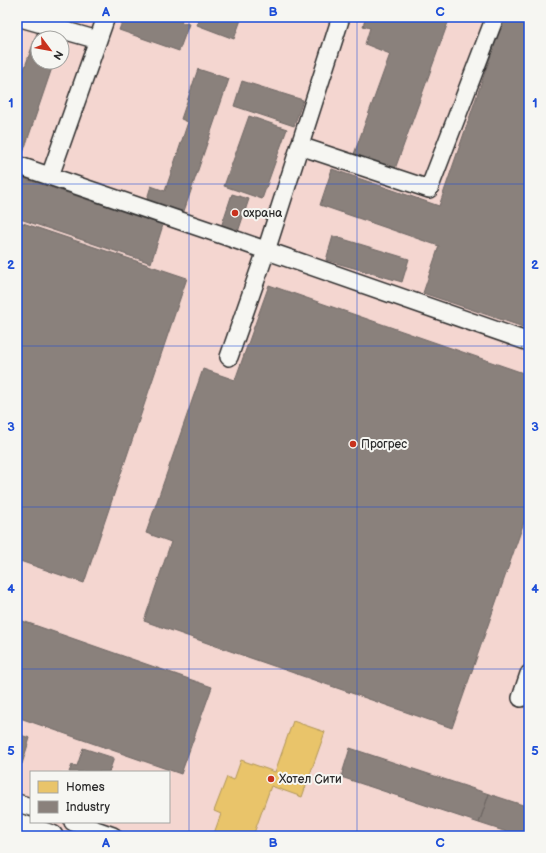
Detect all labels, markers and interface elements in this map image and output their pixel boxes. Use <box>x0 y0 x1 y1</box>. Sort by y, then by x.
text: A <box>101 4 110 20</box>
text: B <box>268 4 278 20</box>
text: C <box>435 4 445 20</box>
north arrow <box>30 30 70 70</box>
text: N <box>50 48 66 62</box>
text: 1 <box>8 95 14 111</box>
text: 1 <box>532 95 538 111</box>
place label: охрана <box>243 206 282 221</box>
marker: охрана <box>230 208 240 218</box>
text: 2 <box>7 257 15 273</box>
text: 2 <box>531 257 539 273</box>
text: 3 <box>7 419 15 435</box>
text: 3 <box>531 419 539 435</box>
place label: Прогрес <box>361 437 407 452</box>
marker: Прогрес <box>348 439 358 449</box>
text: 4 <box>7 581 15 597</box>
text: 4 <box>531 581 539 597</box>
text: 5 <box>7 743 15 759</box>
text: 5 <box>531 743 539 759</box>
legend <box>30 771 170 823</box>
place label: Хотел Сити <box>279 772 342 787</box>
marker: Хотел Сити <box>266 774 276 784</box>
text: Homes <box>66 780 105 795</box>
text: Industry <box>66 800 111 815</box>
text: A <box>101 835 110 851</box>
text: B <box>268 835 278 851</box>
text: C <box>435 835 445 851</box>

